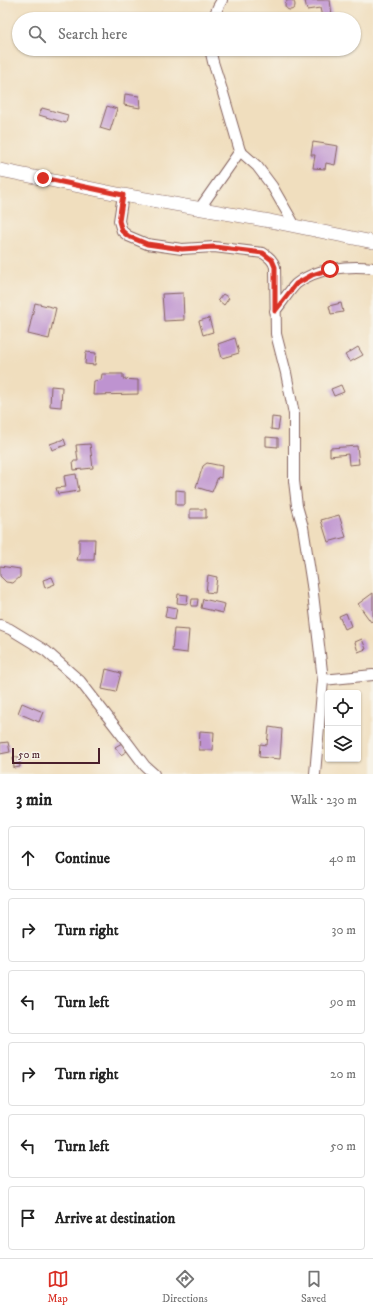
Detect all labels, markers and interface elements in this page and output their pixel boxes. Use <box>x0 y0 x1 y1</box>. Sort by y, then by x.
search box <box>12 12 361 56</box>
icon: search <box>26 23 48 45</box>
text: Search here <box>58 25 127 44</box>
route end <box>34 169 52 187</box>
route start <box>321 260 339 278</box>
map controls <box>325 690 361 762</box>
button: locate <box>325 690 361 726</box>
button: layers <box>325 726 361 762</box>
scale bar <box>12 746 100 765</box>
text: 50 m <box>18 748 40 762</box>
text: 3 min <box>16 789 52 811</box>
text: Walk · 230 m <box>291 792 357 808</box>
icon: ahead <box>17 847 39 869</box>
text: Continue <box>55 849 110 868</box>
text: 40 m <box>329 850 356 866</box>
icon: right <box>17 919 39 941</box>
text: Turn right <box>55 921 118 940</box>
text: 30 m <box>332 922 356 938</box>
icon: left <box>17 991 39 1013</box>
text: Turn left <box>55 993 109 1012</box>
text: 90 m <box>330 994 356 1010</box>
icon: right <box>17 1063 39 1085</box>
text: Turn right <box>55 1065 118 1084</box>
text: 20 m <box>330 1066 356 1082</box>
icon: left <box>17 1135 39 1157</box>
text: Turn left <box>55 1137 109 1156</box>
text: 50 m <box>330 1138 356 1154</box>
icon: arrive <box>17 1207 39 1229</box>
text: Arrive at destination <box>55 1209 175 1228</box>
tab: Map <box>47 1268 69 1306</box>
tab: Directions <box>162 1268 208 1306</box>
tab: Saved <box>301 1268 326 1306</box>

